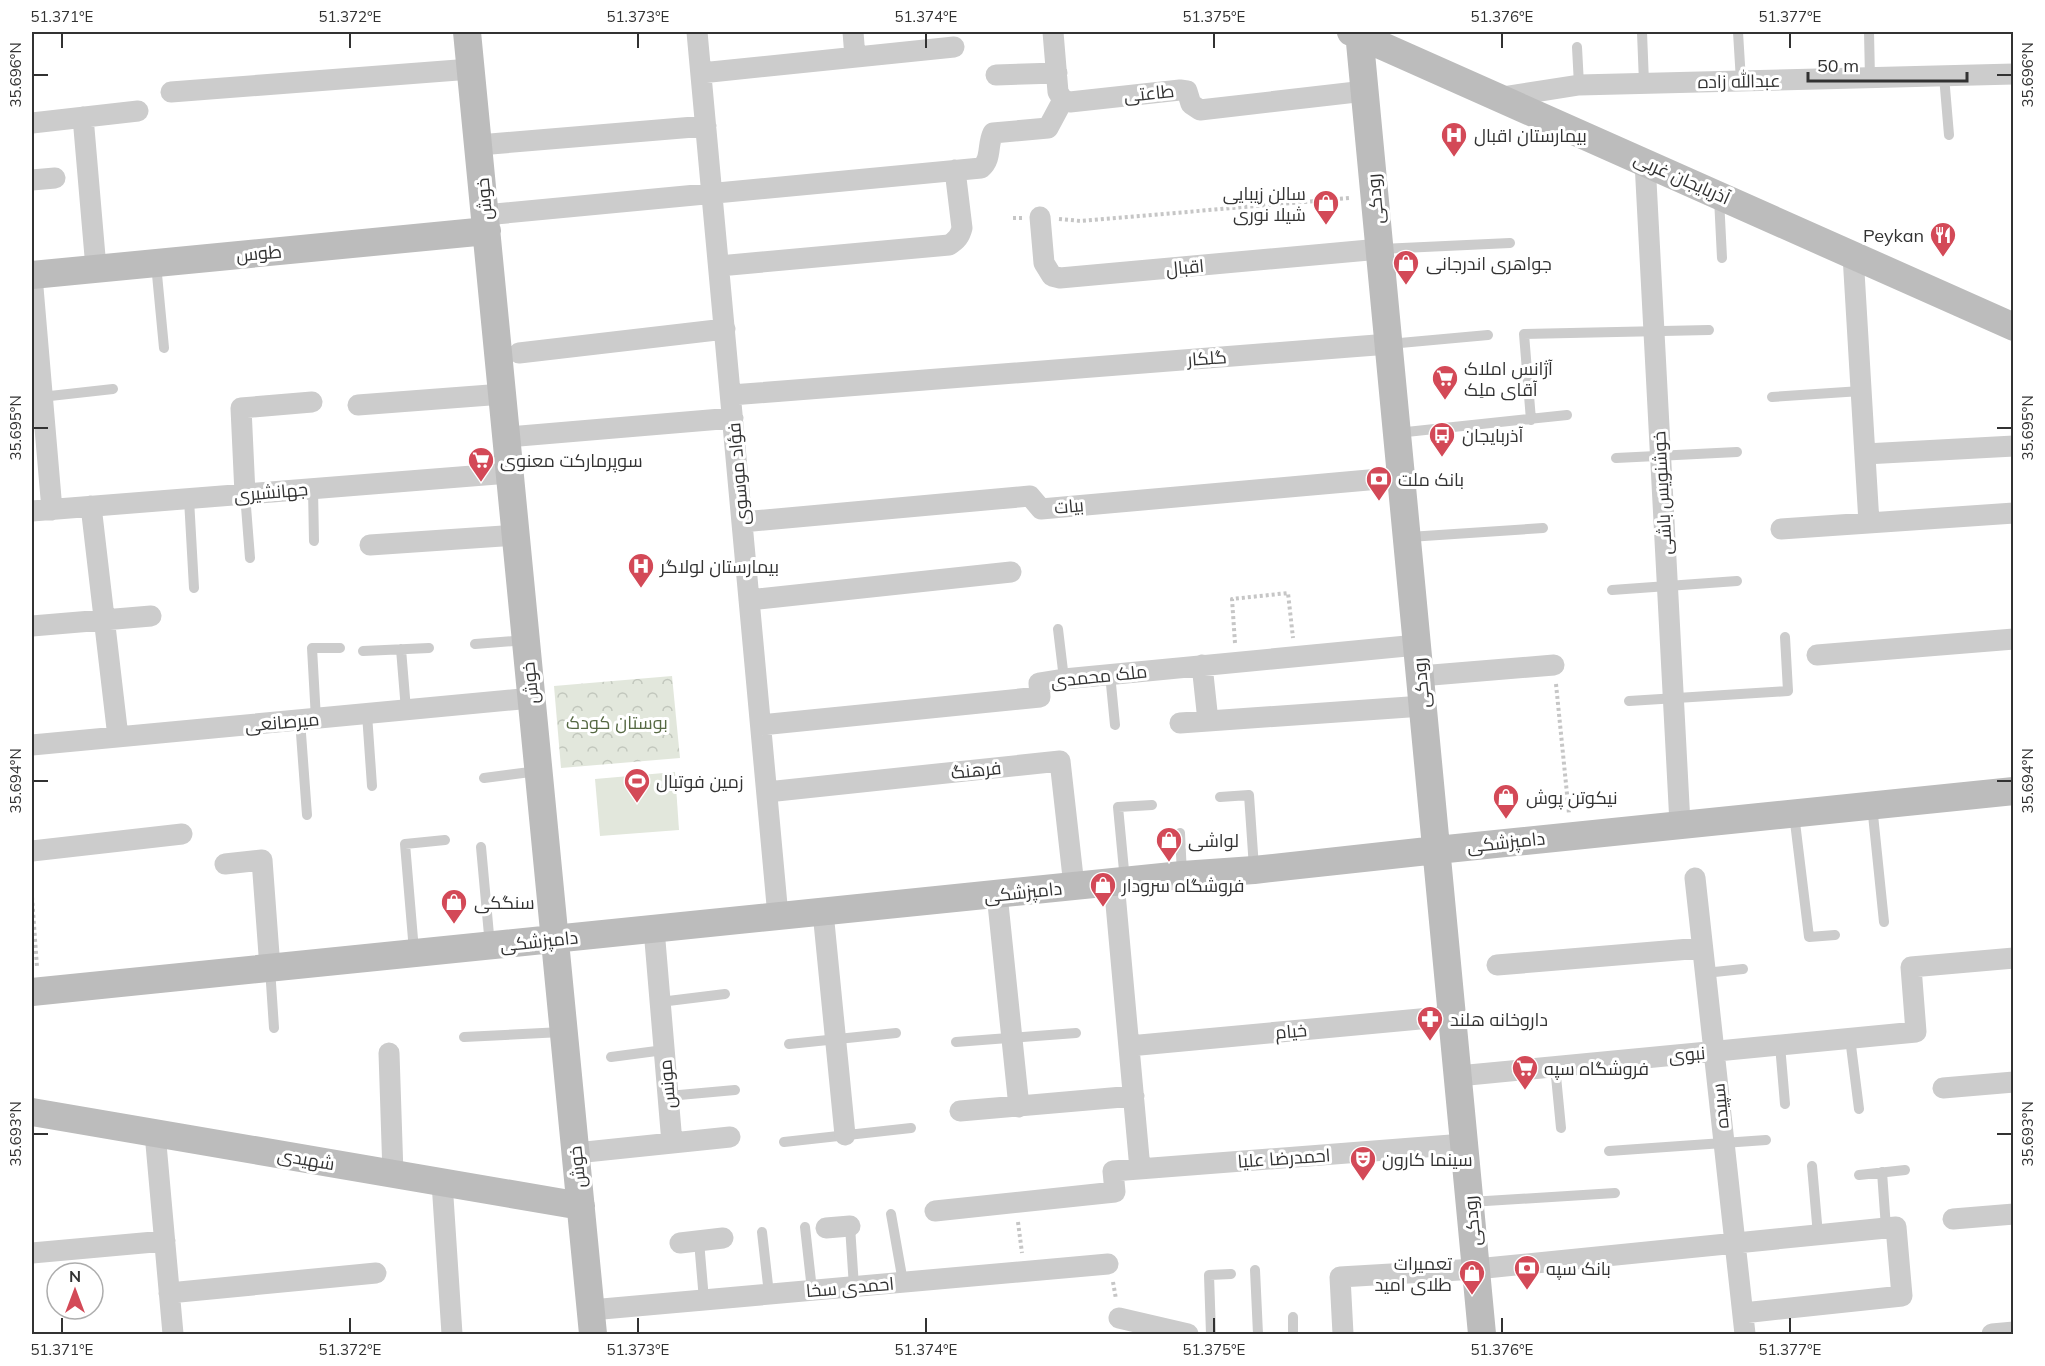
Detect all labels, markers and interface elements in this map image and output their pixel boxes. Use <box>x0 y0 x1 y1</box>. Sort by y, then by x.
text: 51.371°E <box>31 7 94 26</box>
text: 51.372°E <box>319 7 382 26</box>
text: 51.373°E <box>607 7 670 26</box>
text: 51.374°E <box>895 7 958 26</box>
text: 51.375°E <box>1183 7 1246 26</box>
text: 51.376°E <box>1471 7 1534 26</box>
text: 51.377°E <box>1759 7 1822 26</box>
text: 35.696°N <box>6 42 25 108</box>
text: 35.696°N <box>2018 42 2037 108</box>
scale bar <box>1808 45 1967 83</box>
text: 50 m <box>1817 54 1859 77</box>
street label: عبدالله زاده <box>1697 69 1781 93</box>
street label: طاعتی <box>1123 79 1175 107</box>
hospital icon: بیمارستان اقبال <box>1439 120 1469 158</box>
place label: بیمارستان اقبال <box>1474 124 1587 147</box>
street label: آذربایجان غربی <box>1630 147 1734 209</box>
street label: رودکی <box>1361 173 1389 225</box>
street label: خوش <box>471 177 497 221</box>
place label: سالن زیبایی شیلا نوری <box>1223 182 1306 226</box>
shop icon: سالن زیبایی شیلا نوری <box>1311 188 1341 226</box>
restaurant icon: Peykan <box>1928 220 1958 258</box>
place label: Peykan <box>1863 224 1924 247</box>
street label: طوس <box>235 240 283 266</box>
shop icon: جواهری اندرجانی <box>1391 248 1421 286</box>
place label: جواهری اندرجانی <box>1426 252 1552 275</box>
street label: اقبال <box>1165 254 1205 280</box>
street label: گلکار <box>1185 345 1228 371</box>
place label: آژانس املاک آقای ملِک <box>1464 357 1553 401</box>
supermarket icon: آژانس املاک آقای ملِک <box>1430 363 1460 401</box>
text: 35.695°N <box>6 395 25 461</box>
text: 35.695°N <box>2018 395 2037 461</box>
bus stop icon: آذربایجان <box>1427 420 1457 458</box>
street label: فؤاد موسوی <box>722 422 754 526</box>
place label: آذربایجان <box>1462 424 1524 447</box>
street label: خوشنویس باشی <box>1647 431 1677 555</box>
supermarket icon: سوپرمارکت معنوی <box>466 445 496 483</box>
place label: سوپرمارکت معنوی <box>500 449 643 473</box>
bank icon: بانک ملت <box>1364 464 1394 502</box>
place label: بانک ملت <box>1398 468 1464 491</box>
street label: جهانشیری <box>233 477 309 507</box>
street label: بیات <box>1053 493 1085 519</box>
hospital icon: بیمارستان لولاگر <box>626 551 656 589</box>
place label: بیمارستان لولاگر <box>659 555 779 578</box>
street label: رودکی <box>1407 657 1435 709</box>
street label: ملک محمدی <box>1050 660 1148 692</box>
street label: خوش <box>516 661 544 705</box>
street label: میرصانعی <box>244 707 320 737</box>
park label: بوستان کودک <box>566 711 668 734</box>
text: 35.694°N <box>6 748 25 814</box>
text: 35.694°N <box>2018 748 2037 814</box>
street label: فرهنگ <box>950 756 1002 784</box>
sports icon: زمین فوتبال <box>622 766 652 804</box>
place label: زمین فوتبال <box>656 770 744 793</box>
shop icon: نیکوتن پوش <box>1491 782 1521 820</box>
place label: نیکوتن پوش <box>1526 786 1617 810</box>
shop icon: لواشی <box>1154 825 1184 863</box>
street label: دامپزشکی <box>1466 826 1546 859</box>
place label: لواشی <box>1188 829 1239 852</box>
shop icon: فروشگاه سرودار <box>1088 870 1118 908</box>
place label: فروشگاه سرودار <box>1121 874 1244 897</box>
street label: دامپزشکی <box>983 876 1063 909</box>
shop icon: سنگکی <box>439 887 469 925</box>
place label: سنگکی <box>474 891 535 914</box>
street label: دامپزشکی <box>499 925 579 958</box>
pharmacy icon: داروخانه هلند <box>1415 1004 1445 1042</box>
place label: داروخانه هلند <box>1450 1008 1548 1031</box>
street label: خیام <box>1274 1018 1308 1045</box>
street label: نبوی <box>1668 1041 1706 1067</box>
supermarket icon: فروشگاه سپه <box>1510 1053 1540 1091</box>
place label: فروشگاه سپه <box>1544 1057 1649 1080</box>
street label: مونس <box>653 1058 681 1110</box>
street label: سپیده <box>1706 1082 1734 1130</box>
text: 35.693°N <box>6 1101 25 1167</box>
text: 35.693°N <box>2018 1101 2037 1167</box>
street label: شهیدی <box>276 1143 336 1175</box>
street label: احمدرضا علیا <box>1237 1143 1331 1173</box>
theatre icon: سینما کارون <box>1348 1144 1378 1182</box>
street label: خوش <box>563 1145 591 1189</box>
place label: سینما کارون <box>1382 1148 1473 1171</box>
street label: رودکی <box>1458 1195 1486 1247</box>
place label: تعمیرات طلای امید <box>1374 1252 1452 1296</box>
bank icon: بانک سپه <box>1512 1253 1542 1291</box>
place label: بانک سپه <box>1546 1257 1611 1280</box>
shop icon: تعمیرات طلای امید <box>1457 1258 1487 1296</box>
north arrow <box>45 1261 105 1321</box>
text: N <box>69 1266 81 1286</box>
street label: احمدی سخا <box>805 1272 895 1302</box>
text: 51.371°E <box>31 1340 94 1359</box>
text: 51.372°E <box>319 1340 382 1359</box>
text: 51.373°E <box>607 1340 670 1359</box>
text: 51.374°E <box>895 1340 958 1359</box>
text: 51.375°E <box>1183 1340 1246 1359</box>
text: 51.376°E <box>1471 1340 1534 1359</box>
text: 51.377°E <box>1759 1340 1822 1359</box>

